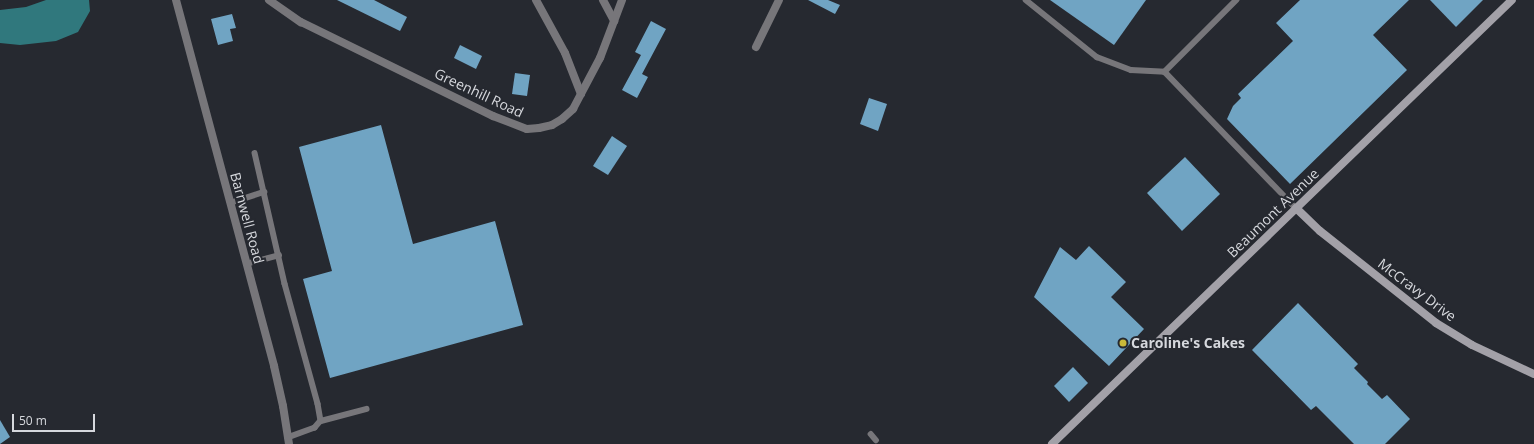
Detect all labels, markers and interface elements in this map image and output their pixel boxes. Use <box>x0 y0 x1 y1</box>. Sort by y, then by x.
street label: Greenhill Road <box>432 65 526 121</box>
street label: Beaumont Avenue <box>1224 165 1322 261</box>
street label: Barnwell Road <box>227 170 267 266</box>
street label: McCravy Drive <box>1375 255 1459 325</box>
place label: Caroline's Cakes <box>1131 335 1245 351</box>
marker: Caroline's Cakes <box>1118 338 1128 348</box>
scale bar <box>14 406 97 432</box>
text: 50 m <box>19 412 47 429</box>

